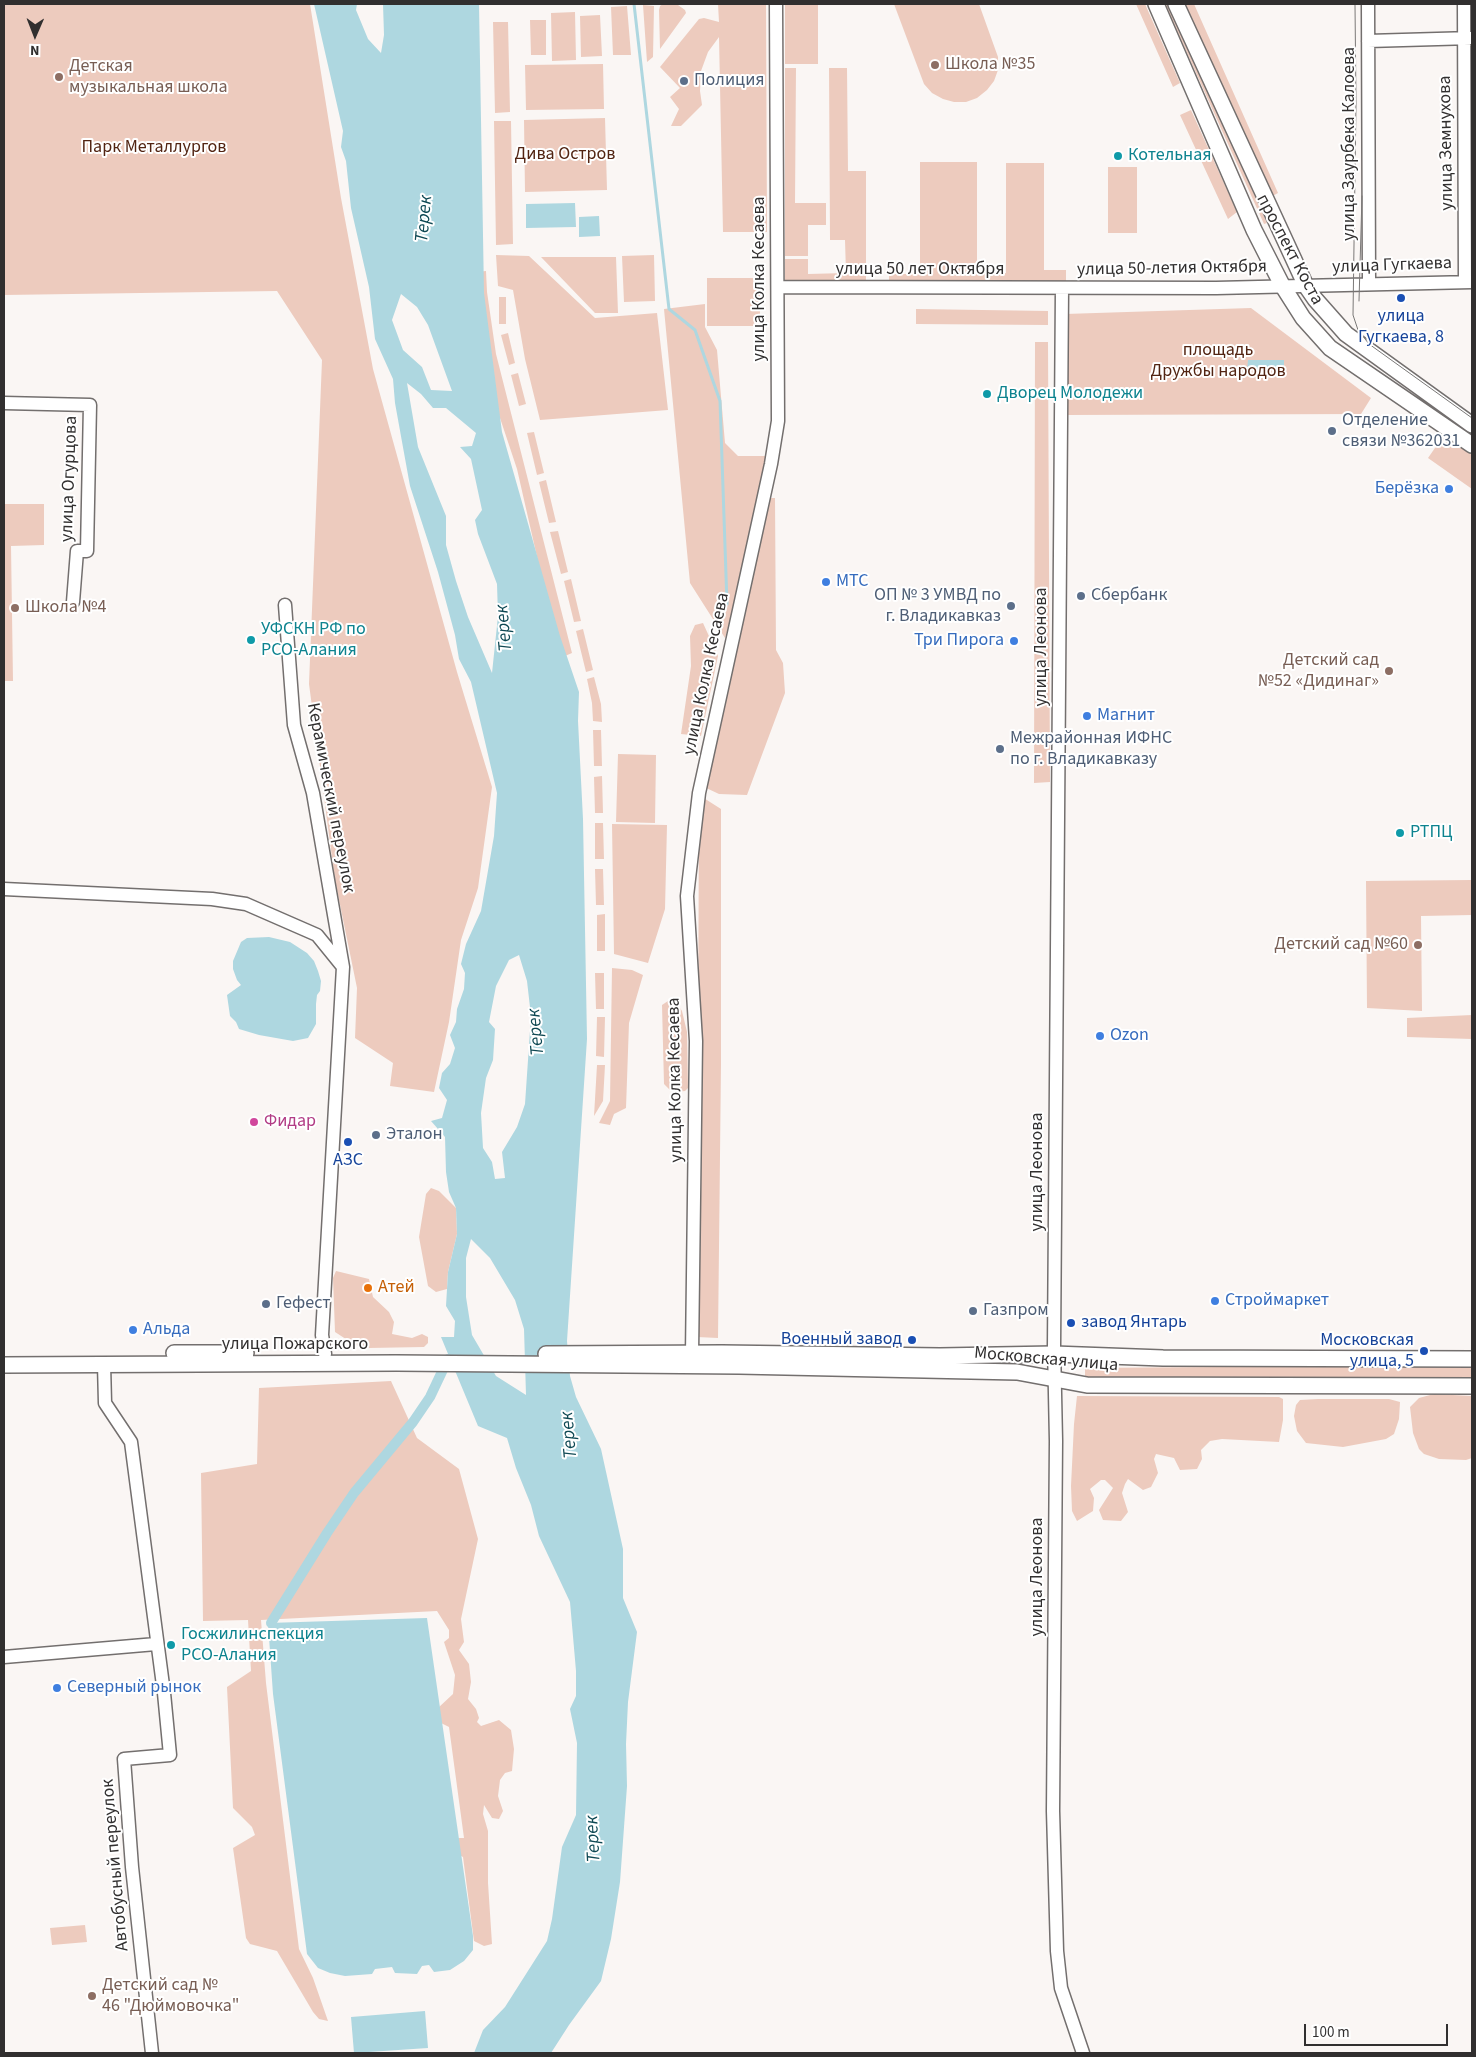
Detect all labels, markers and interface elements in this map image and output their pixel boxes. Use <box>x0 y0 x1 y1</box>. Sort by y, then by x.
north arrow <box>10 10 60 60</box>
text: N <box>30 40 40 60</box>
street label: улица Заурбека Калоева <box>1339 47 1361 241</box>
place label: Школа №35 <box>945 54 1035 76</box>
place label: Детская музыкальная школа <box>69 56 228 98</box>
marker: Школа №35 <box>929 59 941 71</box>
place label: Полиция <box>694 70 765 92</box>
marker: Детская музыкальная школа <box>53 71 65 83</box>
marker: Полиция <box>678 75 690 87</box>
street label: улица Земнухова <box>1435 75 1459 211</box>
park label: Парк Металлургов <box>81 137 227 159</box>
park label: Дива Остров <box>515 144 615 166</box>
place label: Котельная <box>1128 145 1212 167</box>
marker: Котельная <box>1112 150 1124 162</box>
street label: проспект Коста <box>1251 191 1327 309</box>
water label: Терек <box>412 195 438 243</box>
street label: улица Колка Кесаева <box>749 196 771 362</box>
street label: улица Гугкаева <box>1332 253 1452 279</box>
street label: улица 50-летия Октября <box>1077 257 1267 281</box>
street label: улица 50 лет Октября <box>836 259 1004 281</box>
marker: улица Гугкаева, 8 <box>1395 292 1407 304</box>
place label: улица Гугкаева, 8 <box>1358 306 1444 348</box>
park label: площадь Дружбы народов <box>1150 340 1286 382</box>
place label: Дворец Молодежи <box>997 383 1143 405</box>
marker: Дворец Молодежи <box>981 388 993 400</box>
place label: Отделение связи №362031 <box>1342 410 1460 452</box>
street label: улица Огурцова <box>57 415 83 543</box>
marker: Отделение связи №362031 <box>1326 425 1338 437</box>
place label: Берёзка <box>1375 478 1439 500</box>
marker: Берёзка <box>1443 483 1455 495</box>
place label: МТС <box>836 571 869 593</box>
marker: МТС <box>820 576 832 588</box>
place label: ОП № 3 УМВД по г. Владикавказ <box>874 585 1001 628</box>
place label: Сбербанк <box>1091 585 1167 607</box>
street label: улица Леонова <box>1031 588 1053 706</box>
marker: Сбербанк <box>1075 590 1087 602</box>
street label: улица Колка Кесаева <box>679 591 735 757</box>
place label: Школа №4 <box>25 597 106 619</box>
marker: ОП № 3 УМВД по г. Владикавказ <box>1005 600 1017 612</box>
marker: Школа №4 <box>9 602 21 614</box>
water label: Терек <box>492 604 518 652</box>
place label: УФСКН РФ по РСО-Алания <box>261 619 366 662</box>
place label: Три Пирога <box>914 630 1004 652</box>
marker: УФСКН РФ по РСО-Алания <box>245 634 257 646</box>
marker: Три Пирога <box>1008 635 1020 647</box>
place label: Детский сад №52 «Дидинаг» <box>1258 650 1379 692</box>
marker: Детский сад №52 «Дидинаг» <box>1383 665 1395 677</box>
street label: Керамический переулок <box>301 701 359 895</box>
place label: Магнит <box>1097 705 1155 727</box>
marker: Магнит <box>1081 710 1093 722</box>
place label: Межрайонная ИФНС по г. Владикавказу <box>1010 728 1172 771</box>
marker: Межрайонная ИФНС по г. Владикавказу <box>994 743 1006 755</box>
place label: РТПЦ <box>1410 822 1453 844</box>
marker: РТПЦ <box>1394 827 1406 839</box>
place label: Детский сад №60 <box>1274 934 1408 956</box>
marker: Детский сад №60 <box>1412 939 1424 951</box>
street label: улица Колка Кесаева <box>664 997 688 1163</box>
water label: Терек <box>524 1008 550 1056</box>
place label: Ozon <box>1110 1025 1149 1047</box>
marker: Ozon <box>1094 1030 1106 1042</box>
place label: Фидар <box>264 1111 316 1133</box>
street label: улица Леонова <box>1027 1113 1049 1231</box>
marker: Фидар <box>248 1116 260 1128</box>
place label: Эталон <box>386 1124 443 1146</box>
marker: Эталон <box>370 1129 382 1141</box>
marker: АЗС <box>342 1136 354 1148</box>
place label: АЗС <box>333 1150 363 1172</box>
place label: Атей <box>378 1277 415 1299</box>
marker: Атей <box>362 1282 374 1294</box>
place label: Строймаркет <box>1225 1290 1329 1312</box>
place label: Гефест <box>276 1293 330 1315</box>
marker: Строймаркет <box>1209 1295 1221 1307</box>
marker: Гефест <box>260 1298 272 1310</box>
place label: Газпром <box>983 1300 1049 1322</box>
marker: Газпром <box>967 1305 979 1317</box>
place label: завод Янтарь <box>1081 1312 1187 1334</box>
marker: завод Янтарь <box>1065 1317 1077 1329</box>
place label: Альда <box>143 1319 190 1341</box>
marker: Альда <box>127 1324 139 1336</box>
place label: Военный завод <box>781 1329 902 1351</box>
place label: Московская улица, 5 <box>1320 1330 1414 1372</box>
street label: улица Пожарского <box>222 1334 368 1356</box>
marker: Военный завод <box>906 1334 918 1346</box>
street label: Московская улица <box>973 1343 1119 1377</box>
marker: Московская улица, 5 <box>1418 1345 1430 1357</box>
water label: Терек <box>557 1411 583 1459</box>
street label: улица Леонова <box>1027 1518 1049 1636</box>
place label: Госжилинспекция РСО-Алания <box>181 1624 324 1666</box>
marker: Госжилинспекция РСО-Алания <box>165 1639 177 1651</box>
place label: Северный рынок <box>67 1677 201 1699</box>
marker: Северный рынок <box>51 1682 63 1694</box>
street label: Автобусный переулок <box>98 1778 134 1952</box>
water label: Терек <box>581 1815 607 1863</box>
place label: Детский сад № 46 "Дюймовочка" <box>102 1975 240 2018</box>
marker: Детский сад № 46 "Дюймовочка" <box>86 1990 98 2002</box>
scale bar <box>1306 2014 1450 2046</box>
text: 100 m <box>1312 2022 1350 2043</box>

